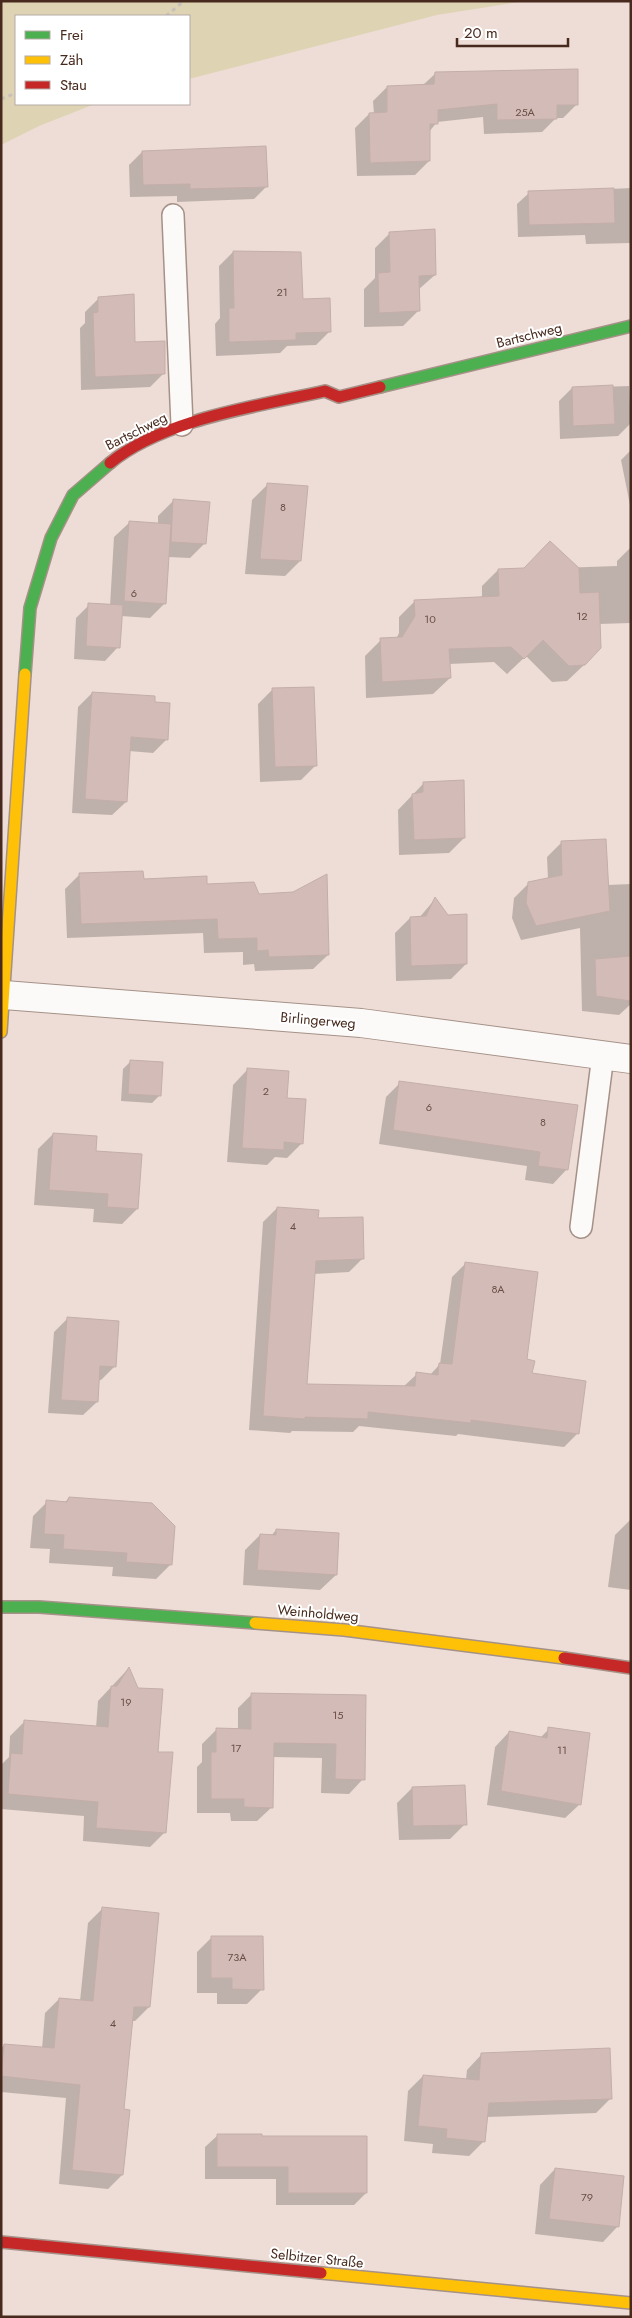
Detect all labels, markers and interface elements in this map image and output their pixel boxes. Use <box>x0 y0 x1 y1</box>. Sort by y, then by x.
legend <box>15 15 190 105</box>
scale bar <box>457 15 568 47</box>
text: 20 m <box>464 22 498 44</box>
text: Frei <box>60 24 84 46</box>
text: Zäh <box>60 49 83 71</box>
text: Stau <box>60 74 87 96</box>
house number: 25A <box>515 104 536 120</box>
house number: 21 <box>276 284 288 300</box>
street label: Bartschweg <box>494 317 564 353</box>
street label: Bartschweg <box>102 407 170 455</box>
house number: 8 <box>280 499 286 515</box>
house number: 6 <box>131 585 137 601</box>
house number: 12 <box>576 608 588 624</box>
house number: 10 <box>424 611 436 627</box>
street label: Birlingerweg <box>280 1007 356 1033</box>
house number: 2 <box>263 1083 269 1099</box>
house number: 6 <box>426 1099 432 1115</box>
house number: 8 <box>540 1114 546 1130</box>
house number: 4 <box>290 1218 297 1234</box>
house number: 8A <box>491 1281 505 1297</box>
street label: Weinholdweg <box>276 1599 360 1627</box>
house number: 19 <box>120 1694 132 1710</box>
house number: 15 <box>332 1707 344 1723</box>
house number: 17 <box>231 1740 242 1756</box>
house number: 11 <box>557 1742 567 1758</box>
house number: 73A <box>228 1949 247 1965</box>
house number: 4 <box>110 2015 117 2031</box>
house number: 79 <box>581 2189 593 2205</box>
street label: Selbitzer Straße <box>270 2243 364 2273</box>

